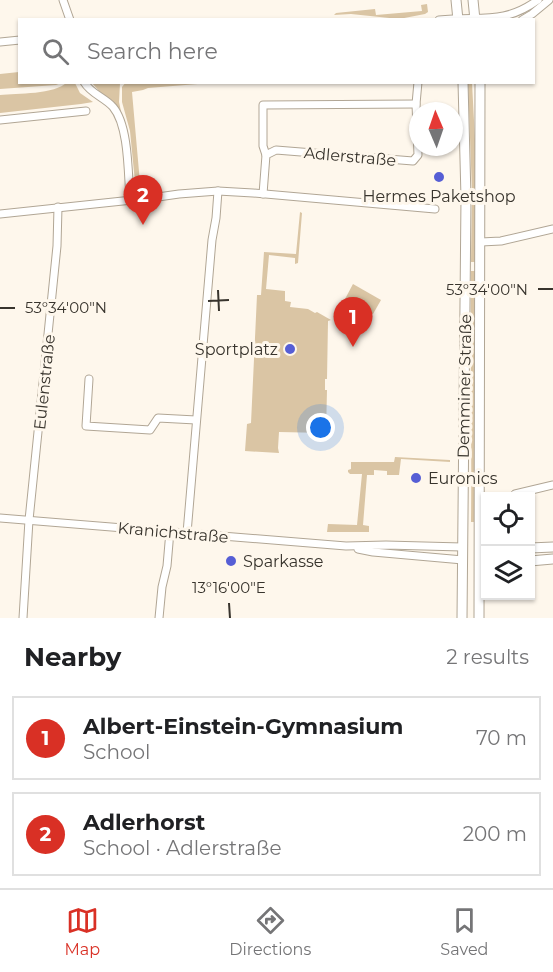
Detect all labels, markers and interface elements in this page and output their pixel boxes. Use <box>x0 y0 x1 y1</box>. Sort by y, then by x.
search box <box>18 18 535 84</box>
icon: search <box>39 35 72 68</box>
text: Search here <box>87 38 218 65</box>
north arrow <box>409 102 463 156</box>
street label: Adlerstraße <box>303 143 397 170</box>
marker: Hermes Paketshop <box>432 170 446 184</box>
pin: 2 <box>124 176 162 225</box>
place label: Hermes Paketshop <box>362 187 516 206</box>
text: 53°34'00"N <box>446 280 528 299</box>
text: 53°34'00"N <box>25 298 107 317</box>
pin: 1 <box>334 298 372 347</box>
street label: Demminer Straße <box>454 314 475 458</box>
street label: Eulenstraße <box>30 333 59 431</box>
place label: Sportplatz <box>195 340 278 359</box>
marker: Sportplatz <box>283 342 297 356</box>
your location <box>306 413 335 442</box>
place label: Euronics <box>428 469 498 488</box>
marker: Euronics <box>409 471 423 485</box>
map controls <box>481 492 535 600</box>
button: locate <box>481 492 535 546</box>
street label: Kranichstraße <box>117 518 229 547</box>
button: layers <box>481 546 535 600</box>
place label: Sparkasse <box>243 552 324 571</box>
marker: Sparkasse <box>224 554 238 568</box>
text: 13°16'00"E <box>192 578 266 597</box>
text: Nearby <box>24 641 121 673</box>
text: 2 results <box>446 645 529 669</box>
text: Albert-Einstein-Gymnasium <box>83 713 403 740</box>
text: 1 <box>42 726 49 750</box>
text: 70 m <box>476 726 527 750</box>
text: School <box>83 740 150 764</box>
text: Adlerhorst <box>83 809 205 836</box>
text: 2 <box>40 822 51 846</box>
text: 200 m <box>463 822 527 846</box>
text: School · Adlerstraße <box>83 836 281 860</box>
tab: Map <box>65 904 100 959</box>
tab: Directions <box>229 904 311 959</box>
tab: Saved <box>440 904 488 959</box>

